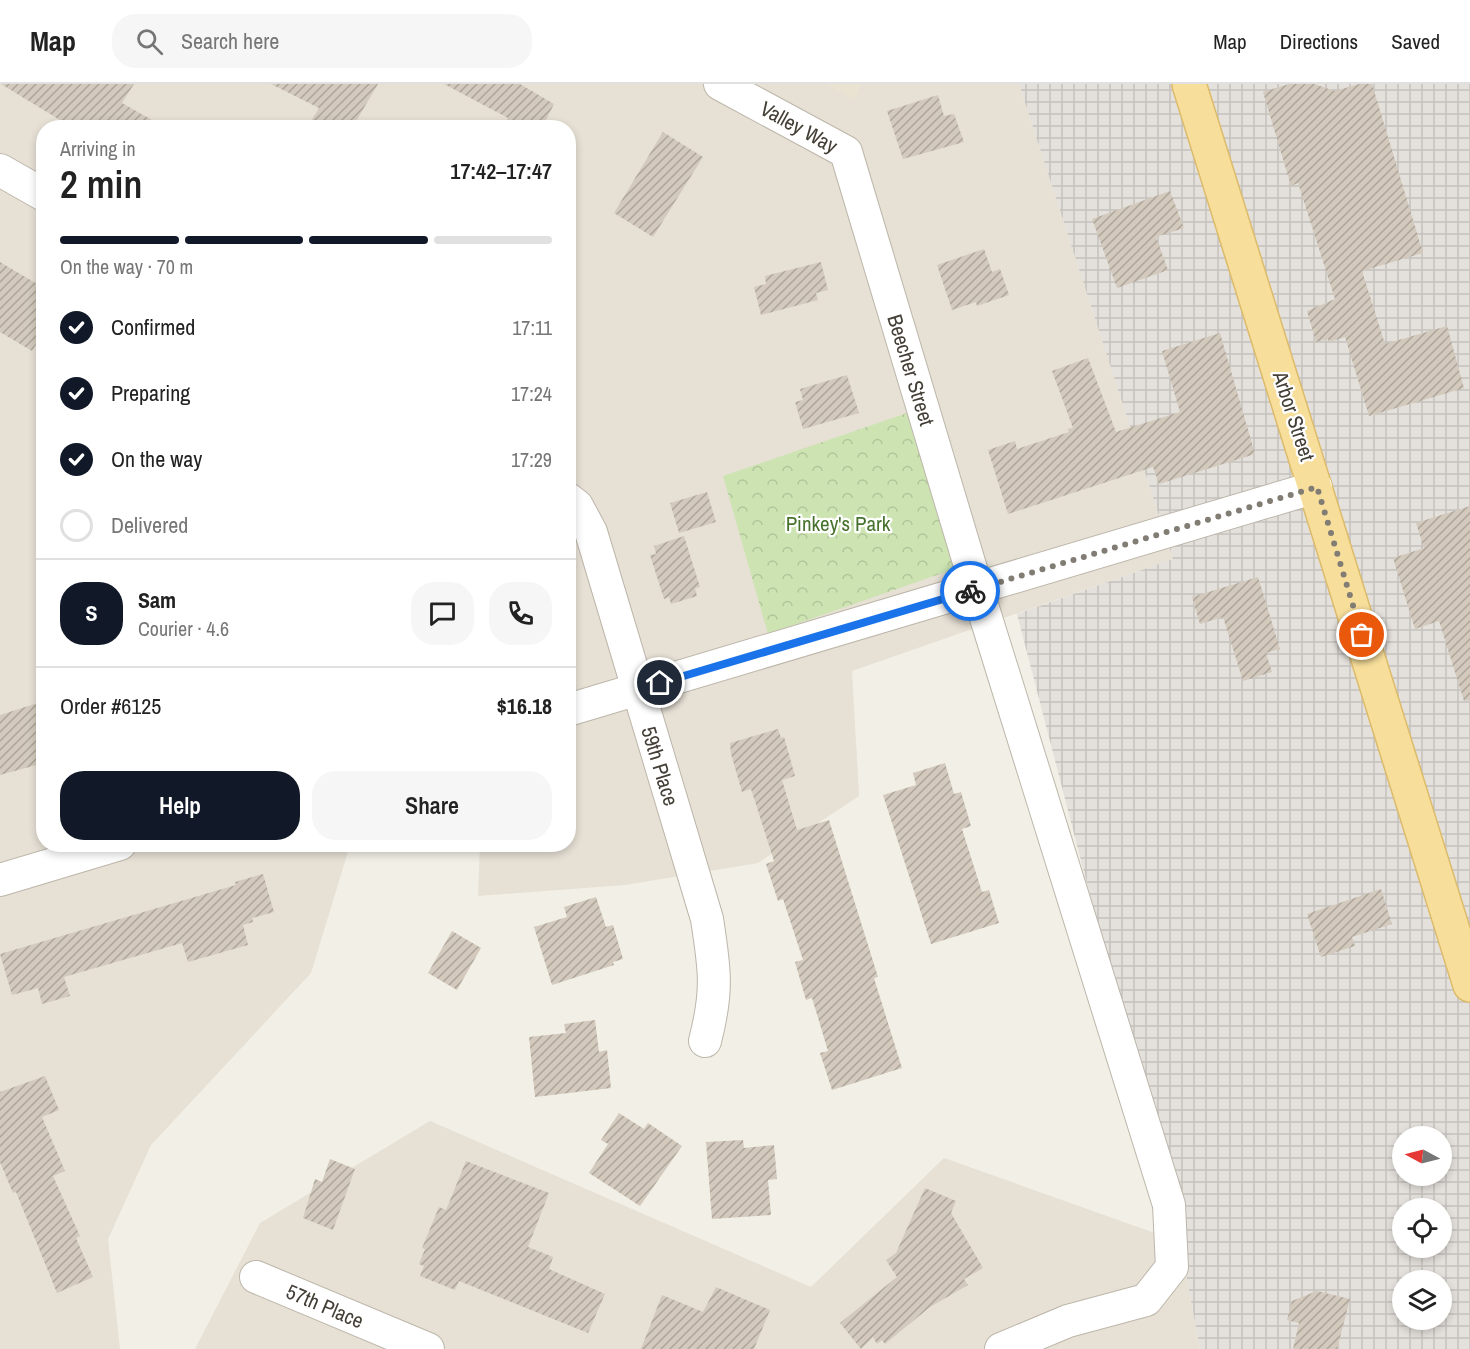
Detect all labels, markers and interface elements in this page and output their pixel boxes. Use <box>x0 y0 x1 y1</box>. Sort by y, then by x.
search box <box>112 14 532 68</box>
text: Map <box>30 22 76 60</box>
icon: search <box>133 25 166 58</box>
text: Search here <box>181 26 279 56</box>
text: Map <box>1213 27 1247 56</box>
text: Directions <box>1280 27 1358 56</box>
text: Saved <box>1391 27 1440 56</box>
street label: Valley Way <box>755 94 843 160</box>
text: Arriving in <box>60 135 136 162</box>
text: 17:42–17:47 <box>450 156 552 186</box>
text: 2 min <box>60 158 142 210</box>
text: On the way · 70 m <box>60 253 193 280</box>
icon: check <box>60 311 93 344</box>
street label: Beecher Street <box>880 311 942 429</box>
text: Confirmed <box>111 312 195 342</box>
text: 17:11 <box>512 314 552 341</box>
street label: Arbor Street <box>1266 366 1322 465</box>
icon: check <box>60 377 93 410</box>
text: Preparing <box>111 378 190 408</box>
text: 17:24 <box>511 380 552 407</box>
icon: check <box>60 443 93 476</box>
text: On the way <box>111 444 202 474</box>
text: 17:29 <box>511 446 552 473</box>
park label: Pinkey's Park <box>786 509 891 538</box>
text: Delivered <box>111 510 188 540</box>
courier <box>940 561 1000 621</box>
icon: bike <box>954 575 987 608</box>
button: chat <box>411 582 474 645</box>
button: phone <box>489 582 552 645</box>
text: Sam <box>138 585 176 615</box>
text: S <box>85 598 98 628</box>
pin <box>1336 609 1387 660</box>
text: Courier · 4.6 <box>138 615 229 642</box>
icon: bag <box>1345 618 1378 651</box>
pin <box>634 657 685 708</box>
icon: home <box>643 666 676 699</box>
text: Order #6125 <box>60 691 161 721</box>
text: $16.18 <box>497 691 552 721</box>
street label: 59th Place <box>634 723 686 809</box>
button: Help <box>60 771 300 840</box>
button: Share <box>312 771 552 840</box>
north arrow <box>1392 1126 1452 1186</box>
map controls <box>1392 1126 1452 1330</box>
button: locate <box>1392 1198 1452 1258</box>
button: layers <box>1392 1270 1452 1330</box>
street label: 57th Place <box>282 1277 368 1335</box>

